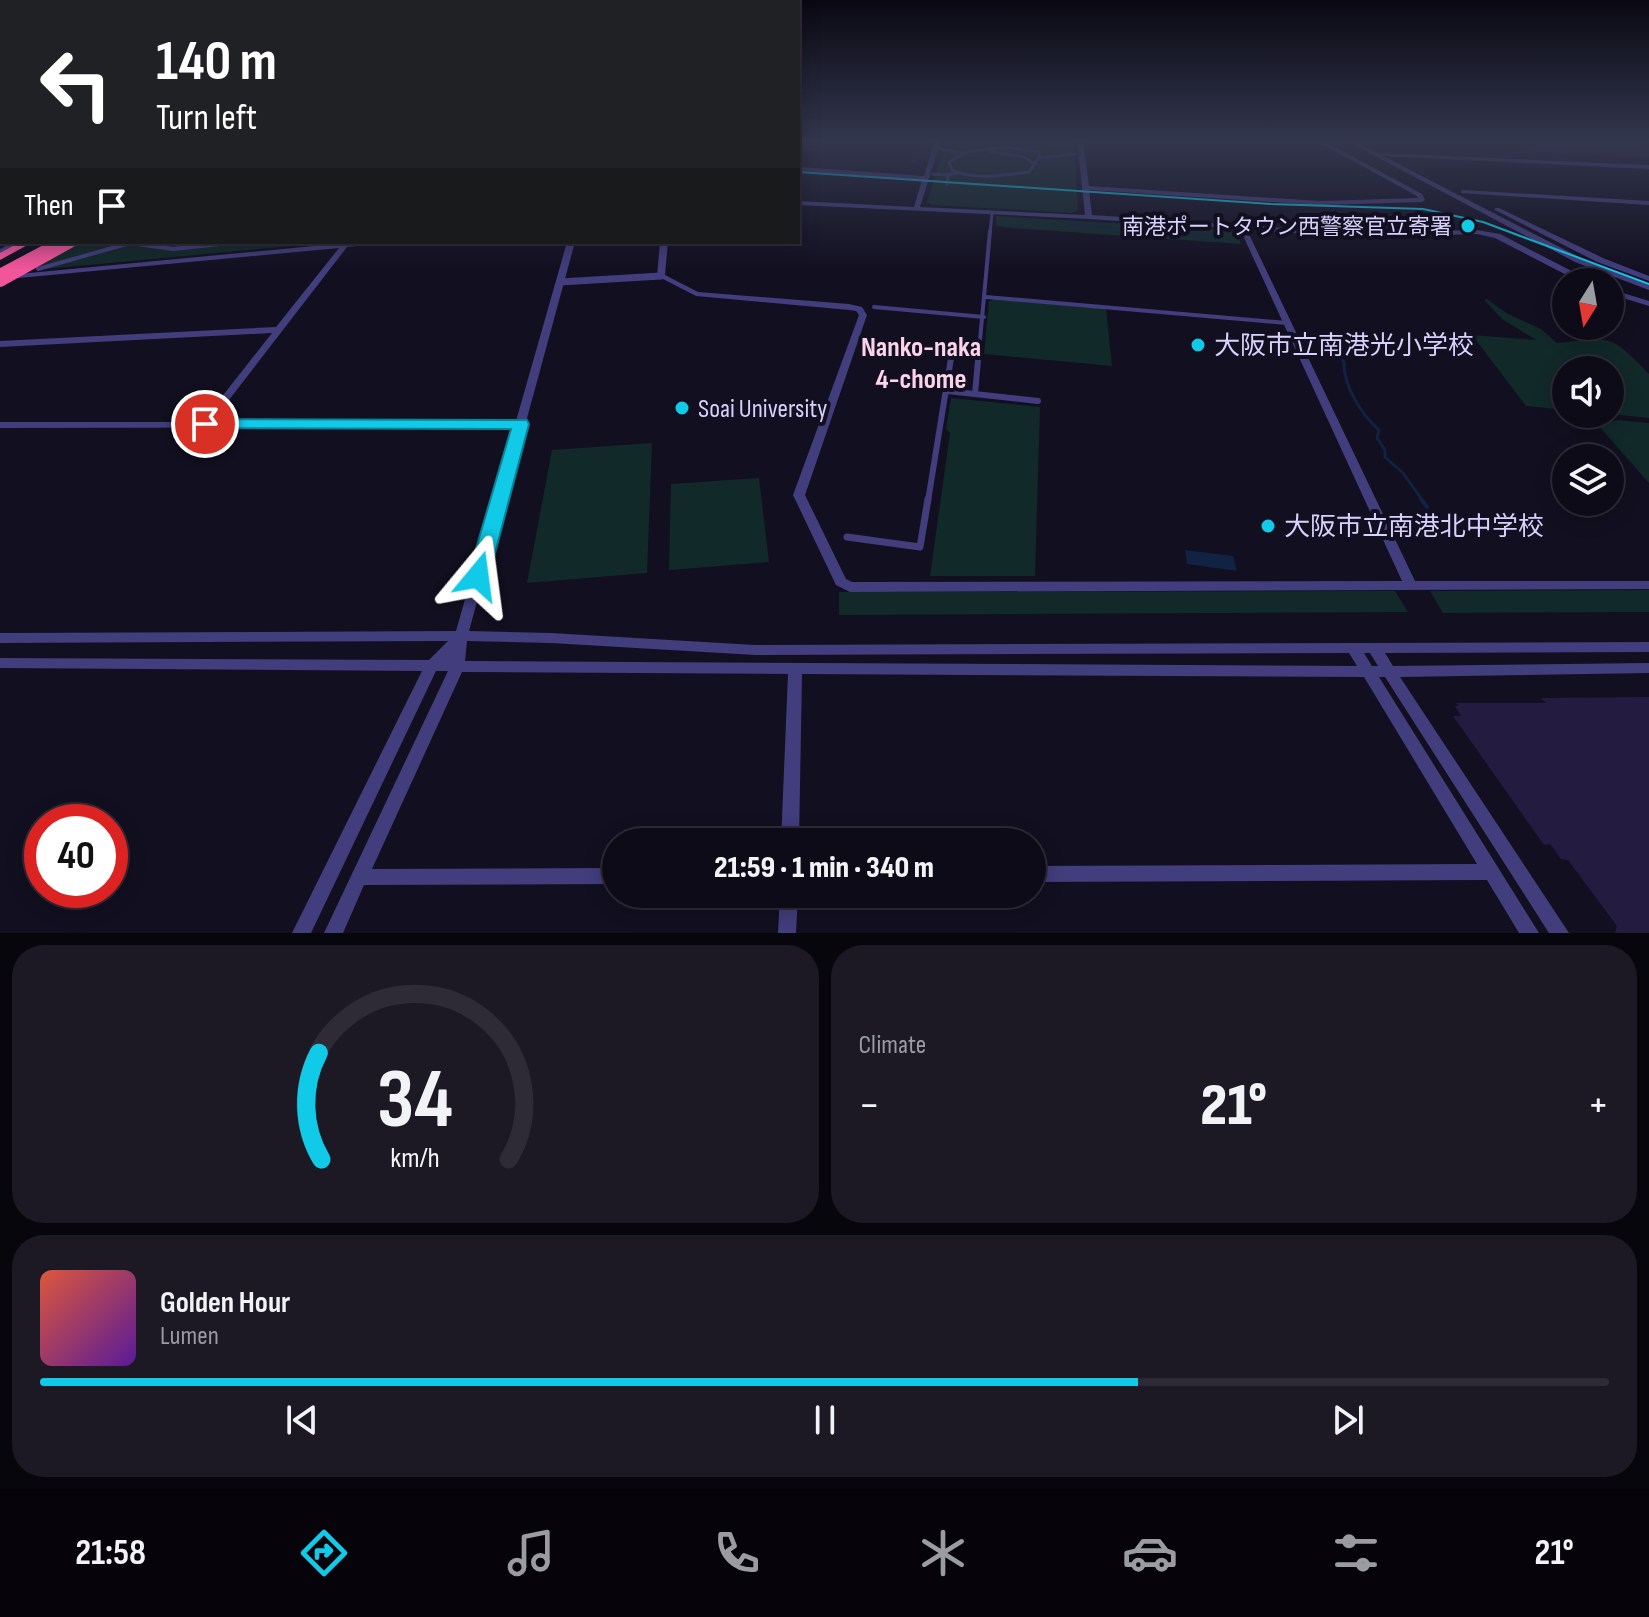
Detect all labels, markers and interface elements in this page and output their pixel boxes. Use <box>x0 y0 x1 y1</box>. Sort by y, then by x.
text: 140 m <box>156 29 277 96</box>
icon: left <box>24 32 128 136</box>
text: Turn left <box>156 97 257 140</box>
icon: arrive <box>90 184 134 228</box>
text: Then <box>24 188 74 224</box>
place label: 南港ポートタウン西警察官立寄署 <box>1122 214 1452 241</box>
marker: 南港ポートタウン西警察官立寄署 <box>1459 217 1477 235</box>
north arrow <box>1552 268 1624 340</box>
map controls <box>1552 268 1624 516</box>
district label: Nanko-naka 4-chome <box>861 331 981 396</box>
place label: 大阪市立南港光小学校 <box>1214 331 1474 362</box>
marker: 大阪市立南港光小学校 <box>1189 336 1207 354</box>
button: sound <box>1552 356 1624 428</box>
pin <box>171 390 239 458</box>
place label: Soai University <box>698 394 827 425</box>
marker: Soai University <box>673 399 691 417</box>
icon: arrive <box>183 402 227 446</box>
button: layers <box>1552 444 1624 516</box>
place label: 大阪市立南港北中学校 <box>1284 512 1544 543</box>
marker: 大阪市立南港北中学校 <box>1259 517 1277 535</box>
position arrow <box>436 534 520 618</box>
speed limit sign: 40 <box>24 804 128 908</box>
text: 21:59 · 1 min · 340 m <box>714 850 934 886</box>
text: Climate <box>859 1030 926 1061</box>
text: 34 <box>377 1051 453 1151</box>
text: 21° <box>1200 1070 1267 1142</box>
text: − <box>859 1079 880 1132</box>
text: + <box>1587 1079 1609 1132</box>
text: km/h <box>391 1141 440 1176</box>
text: Golden Hour <box>160 1285 290 1321</box>
text: Lumen <box>160 1321 219 1352</box>
icon: previous <box>280 1398 324 1442</box>
icon: pause <box>803 1398 847 1442</box>
icon: next <box>1326 1398 1370 1442</box>
icon: directions <box>296 1525 352 1581</box>
icon: music <box>503 1525 559 1581</box>
icon: phone <box>709 1525 765 1581</box>
icon: climate <box>915 1525 971 1581</box>
icon: car <box>1122 1525 1178 1581</box>
icon: filters <box>1328 1525 1384 1581</box>
text: 21:58 <box>75 1532 146 1575</box>
text: 21° <box>1535 1532 1574 1575</box>

